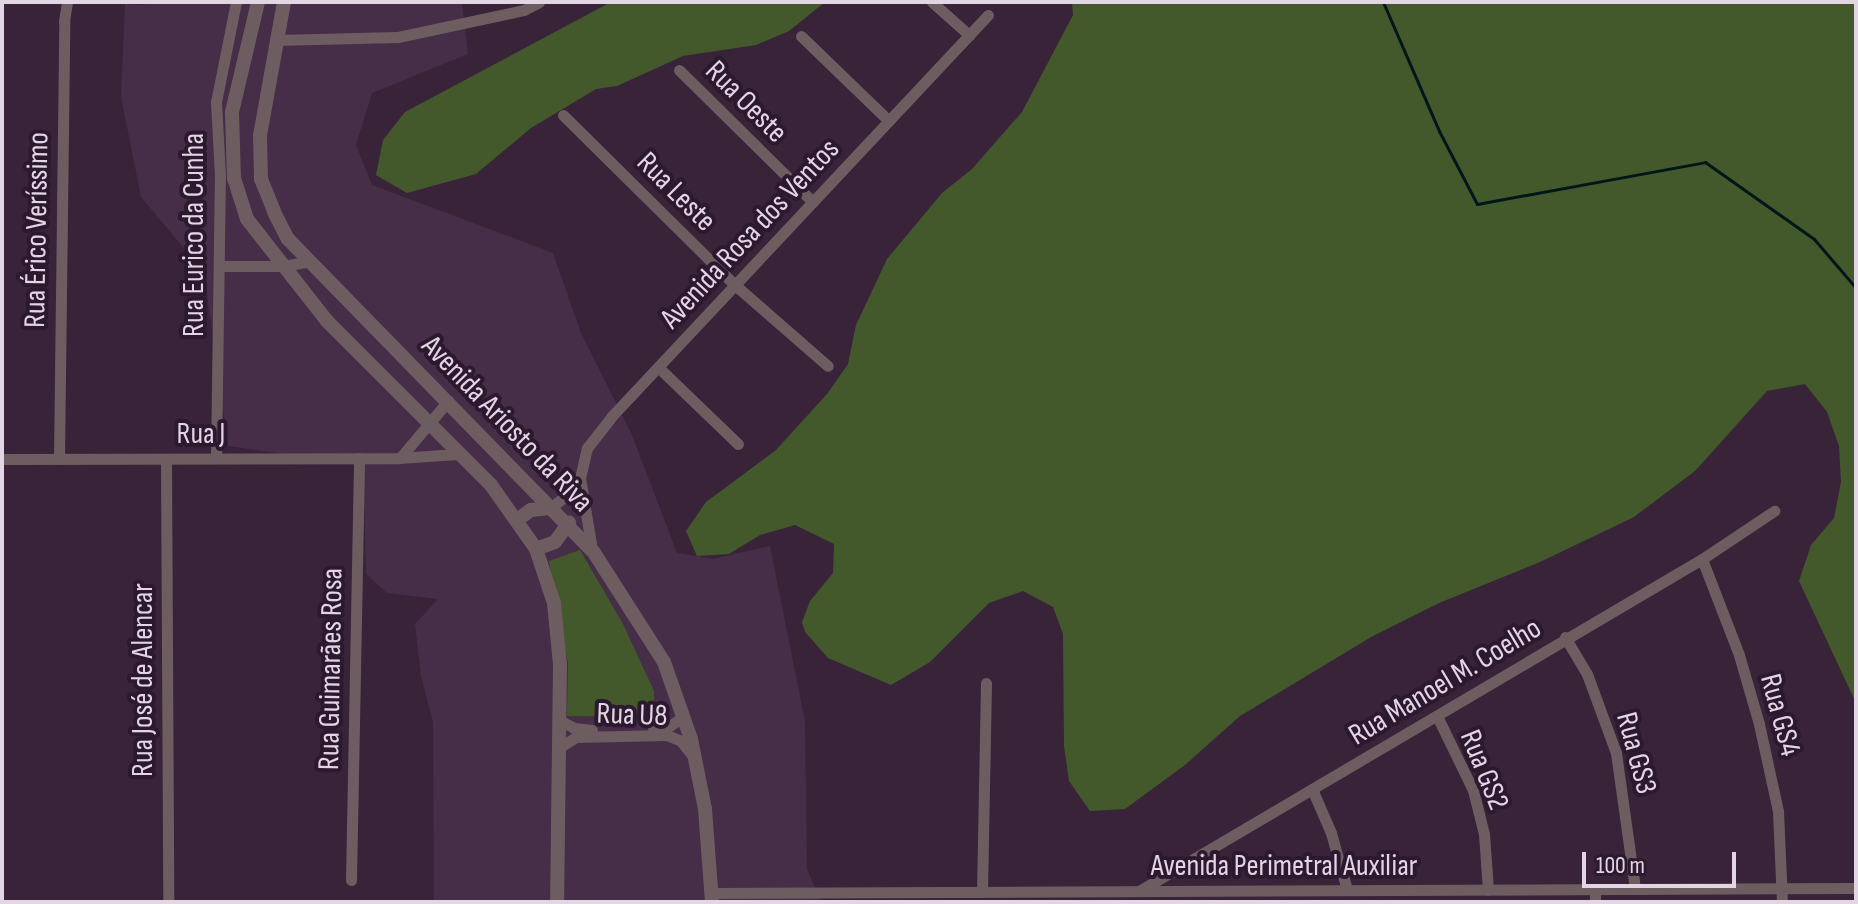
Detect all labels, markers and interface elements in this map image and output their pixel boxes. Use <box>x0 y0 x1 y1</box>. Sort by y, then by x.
street label: Rua Oeste <box>697 53 795 151</box>
street label: Rua Érico Veríssimo <box>17 132 57 328</box>
street label: Avenida Rosa dos Ventos <box>653 132 847 336</box>
street label: Rua Eurico da Cunha <box>176 133 212 337</box>
street label: Rua Leste <box>629 145 723 239</box>
street label: Avenida Ariosto da Riva <box>414 328 600 520</box>
street label: Rua J <box>177 416 225 452</box>
street label: Rua Guimarães Rosa <box>311 568 351 770</box>
street label: Rua José de Alencar <box>125 583 161 777</box>
street label: Rua Manoel M. Coelho <box>1342 611 1548 753</box>
street label: Rua GS4 <box>1752 670 1808 760</box>
street label: Rua U8 <box>596 696 668 734</box>
street label: Rua GS3 <box>1608 708 1664 798</box>
street label: Rua GS2 <box>1452 725 1516 815</box>
scale bar <box>1586 836 1740 886</box>
street label: Avenida Perimetral Auxiliar <box>1151 848 1417 884</box>
text: 100 m <box>1596 851 1645 880</box>

